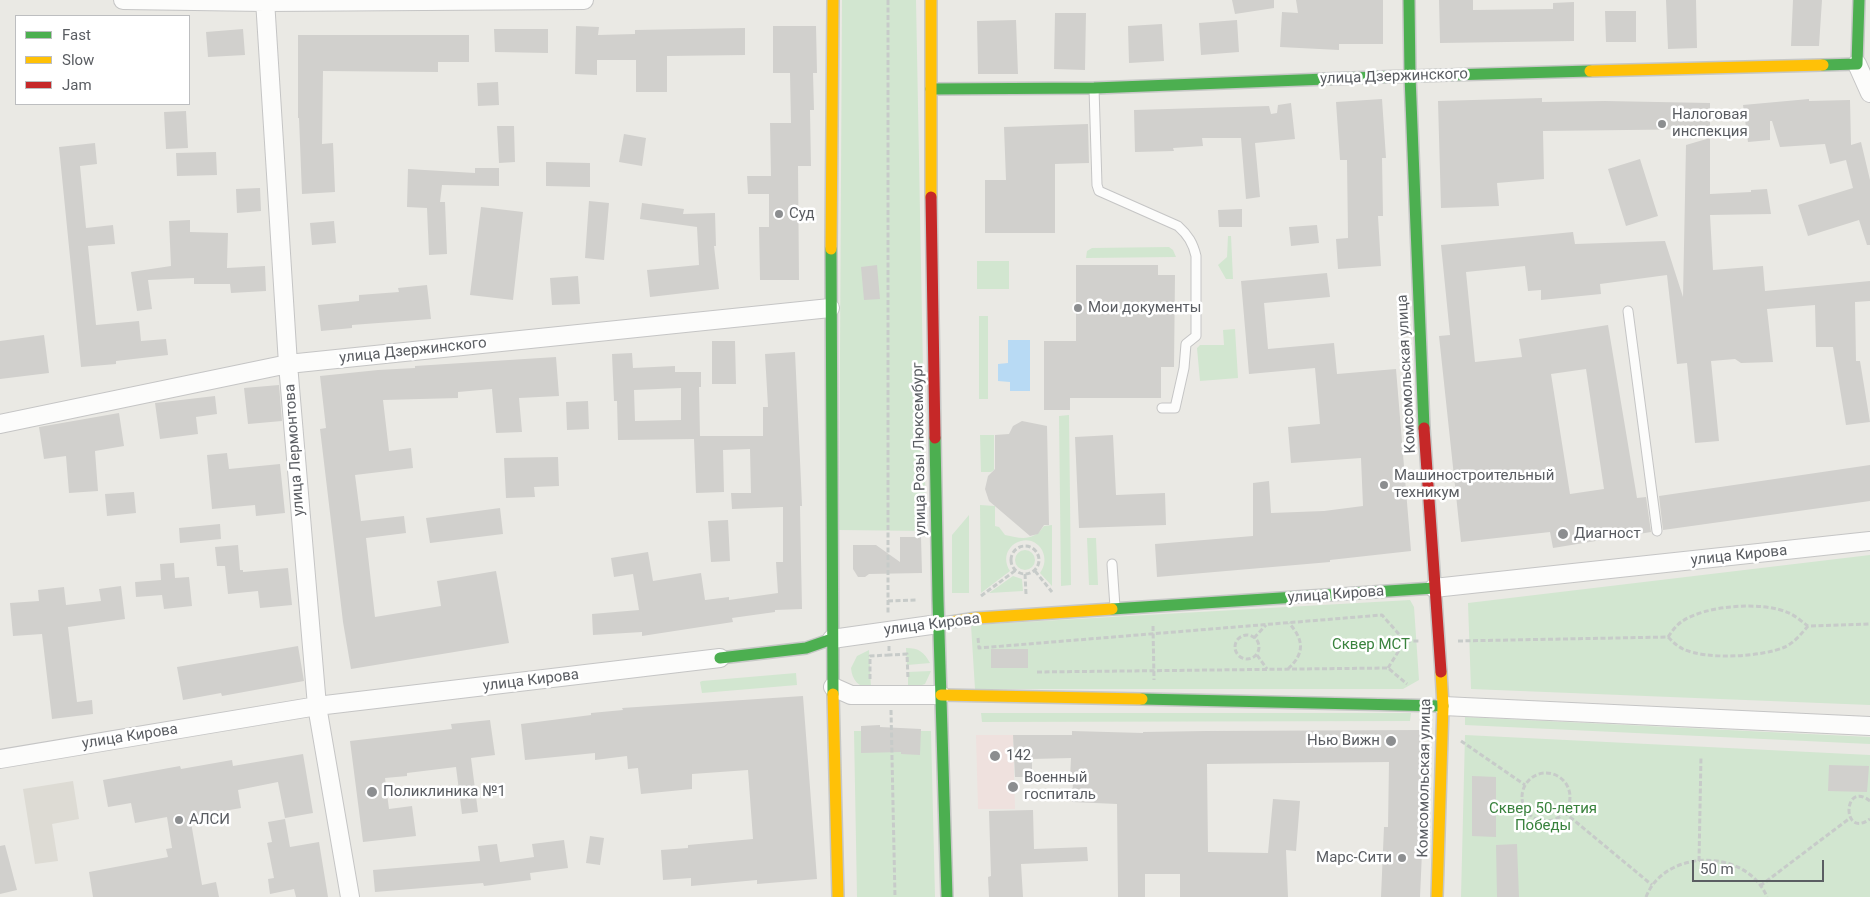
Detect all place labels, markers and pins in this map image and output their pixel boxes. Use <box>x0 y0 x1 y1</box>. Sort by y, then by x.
place label: Налоговая инспекция <box>1672 106 1748 141</box>
marker: Налоговая инспекция <box>1656 118 1668 130</box>
place label: Суд <box>789 205 815 223</box>
marker: Суд <box>773 208 785 220</box>
place label: Мои документы <box>1088 299 1201 317</box>
marker: Мои документы <box>1072 302 1084 314</box>
place label: Машиностроительный техникум <box>1394 467 1554 502</box>
marker: Машиностроительный техникум <box>1378 479 1390 491</box>
place label: Диагност <box>1574 525 1641 543</box>
marker: Диагност <box>1556 527 1570 541</box>
place label: Нью Вижн <box>1307 732 1380 750</box>
marker: Нью Вижн <box>1384 734 1398 748</box>
place label: 142 <box>1006 747 1031 765</box>
marker: 142 <box>988 749 1002 763</box>
place label: Военный госпиталь <box>1024 769 1096 804</box>
marker: Военный госпиталь <box>1006 780 1020 794</box>
place label: Поликлиника №1 <box>383 783 506 801</box>
marker: Поликлиника №1 <box>365 785 379 799</box>
place label: АЛСИ <box>189 811 230 829</box>
marker: АЛСИ <box>173 814 185 826</box>
place label: Марс-Сити <box>1316 849 1392 867</box>
marker: Марс-Сити <box>1396 852 1408 864</box>

